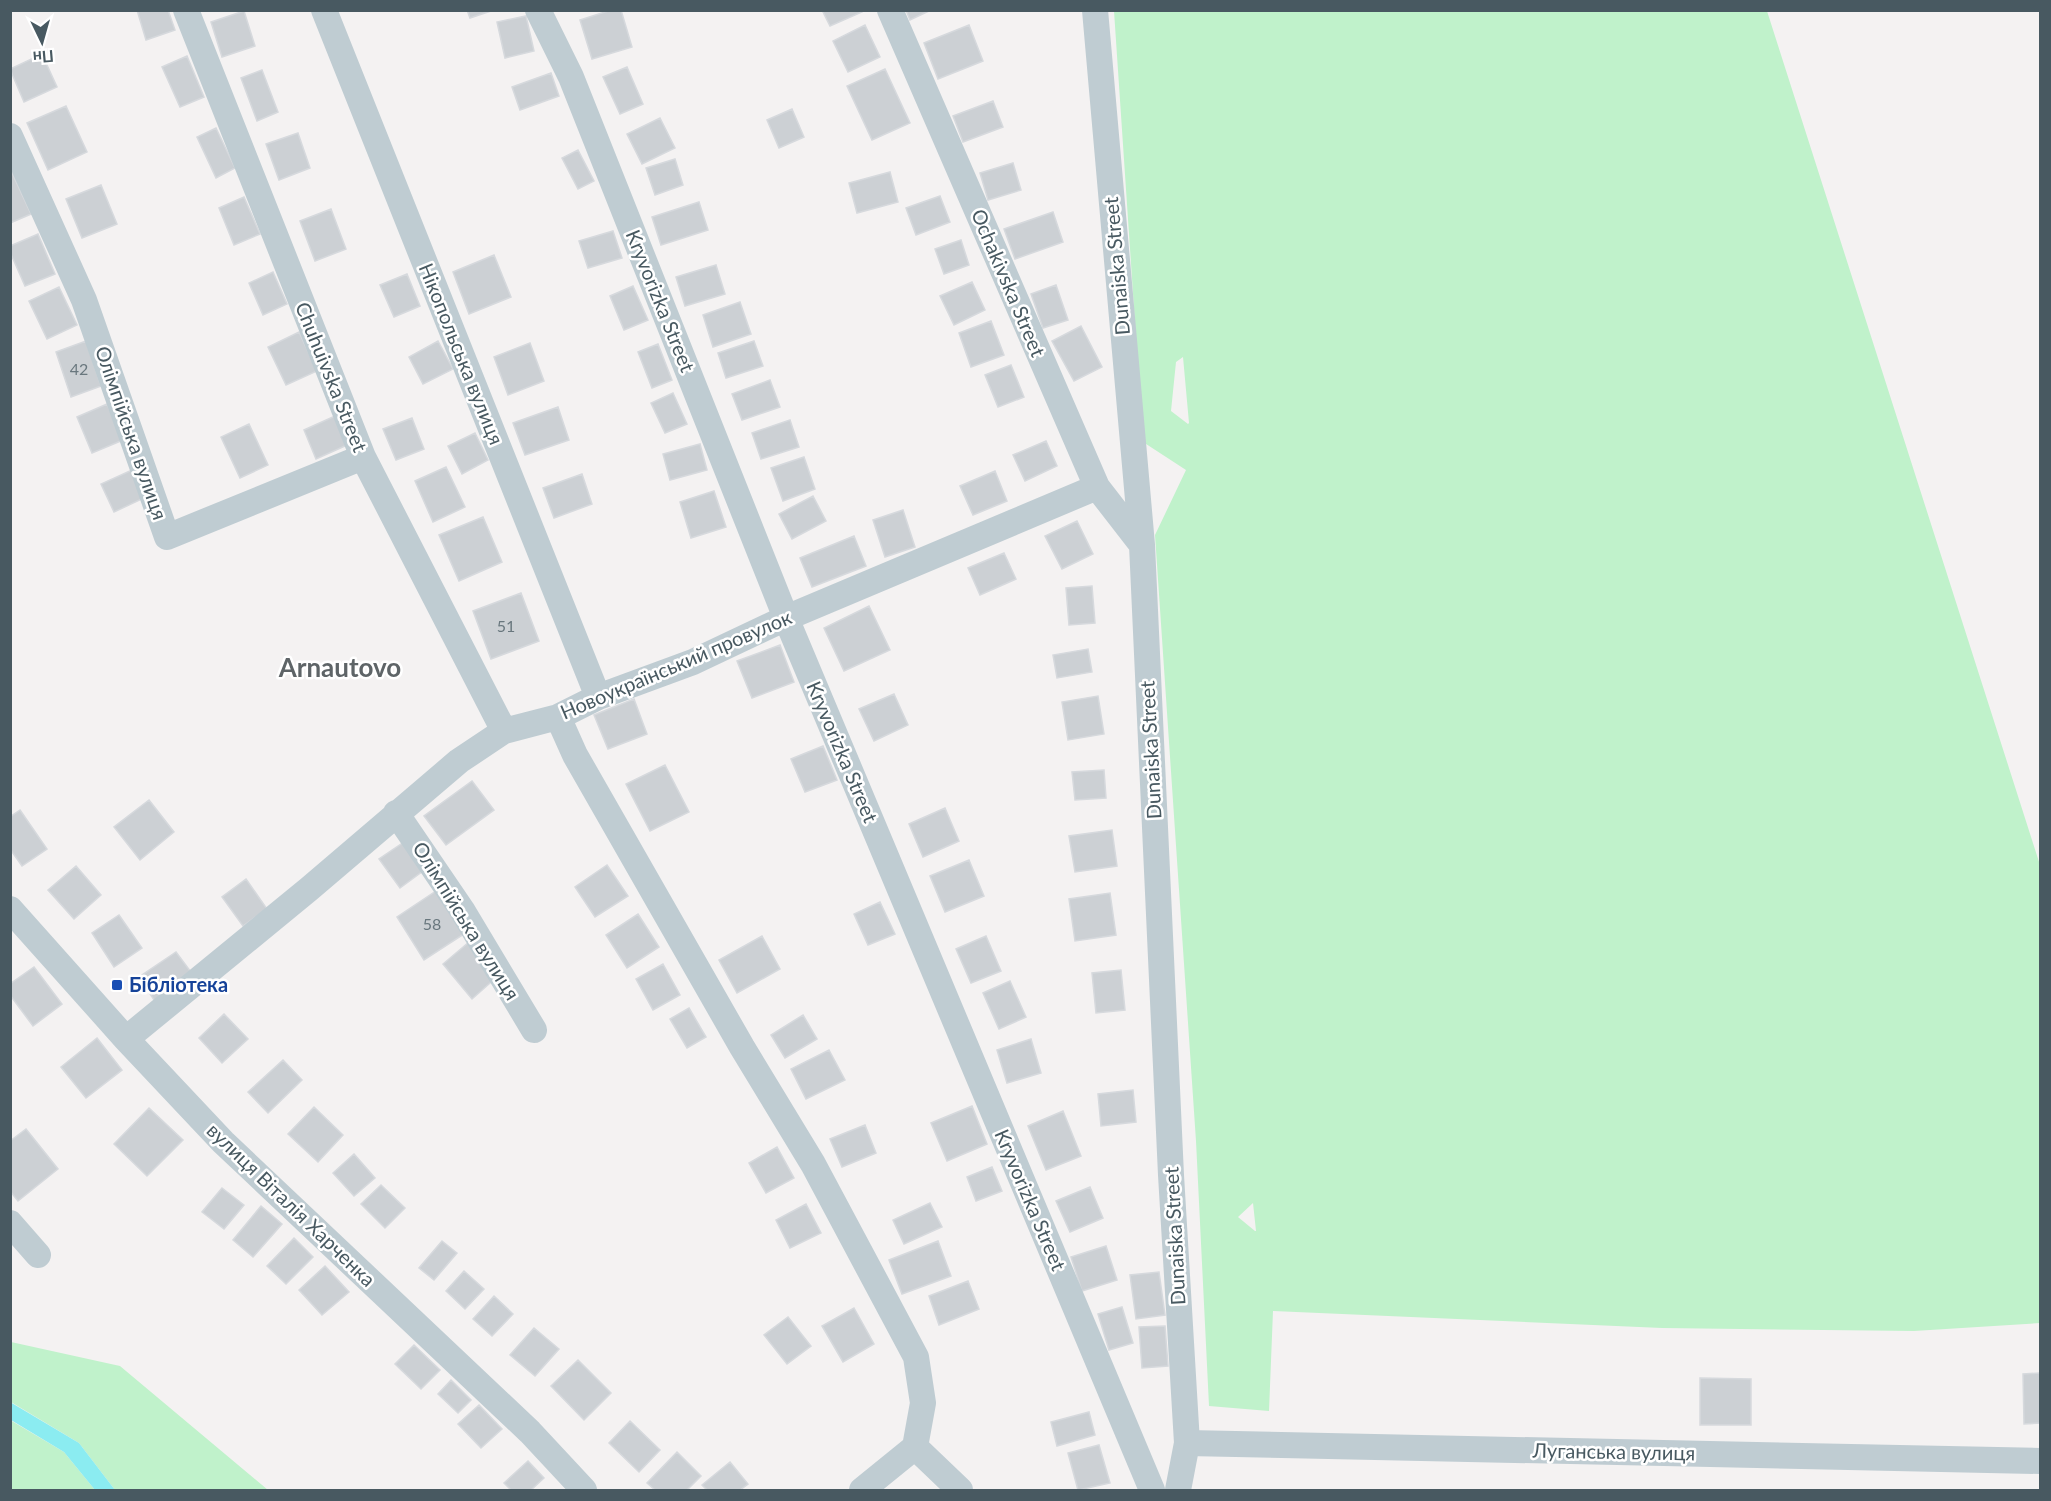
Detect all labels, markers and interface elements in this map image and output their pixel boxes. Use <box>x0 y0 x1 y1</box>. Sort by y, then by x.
north arrow <box>12 12 72 72</box>
text: Пн <box>32 47 55 68</box>
street label: Dunaiska Street <box>1098 196 1134 336</box>
street label: Ochakivska Street <box>967 205 1051 360</box>
street label: Kryvorizka Street <box>621 226 700 375</box>
street label: Нікопольська вулиця <box>415 259 509 448</box>
street label: Chuhuivska Street <box>291 298 373 455</box>
street label: Олімпійська вулиця <box>91 343 173 523</box>
house number: 42 <box>70 359 88 378</box>
street label: Новоукраїнський провулок <box>556 604 795 724</box>
house number: 51 <box>497 616 515 635</box>
district label: Arnautovo <box>278 651 401 683</box>
street label: Kryvorizka Street <box>802 677 884 826</box>
street label: Dunaiska Street <box>1134 680 1166 820</box>
street label: Олімпійська вулиця <box>408 837 525 1004</box>
house number: 58 <box>423 914 441 933</box>
place label: Бібліотека <box>129 972 228 996</box>
marker: Бібліотека <box>110 978 124 992</box>
street label: вулиця Віталія Харченка <box>203 1118 381 1291</box>
street label: Kryvorizka Street <box>990 1125 1072 1274</box>
street label: Dunaiska Street <box>1158 1166 1190 1306</box>
street label: Луганська вулиця <box>1531 1438 1696 1464</box>

